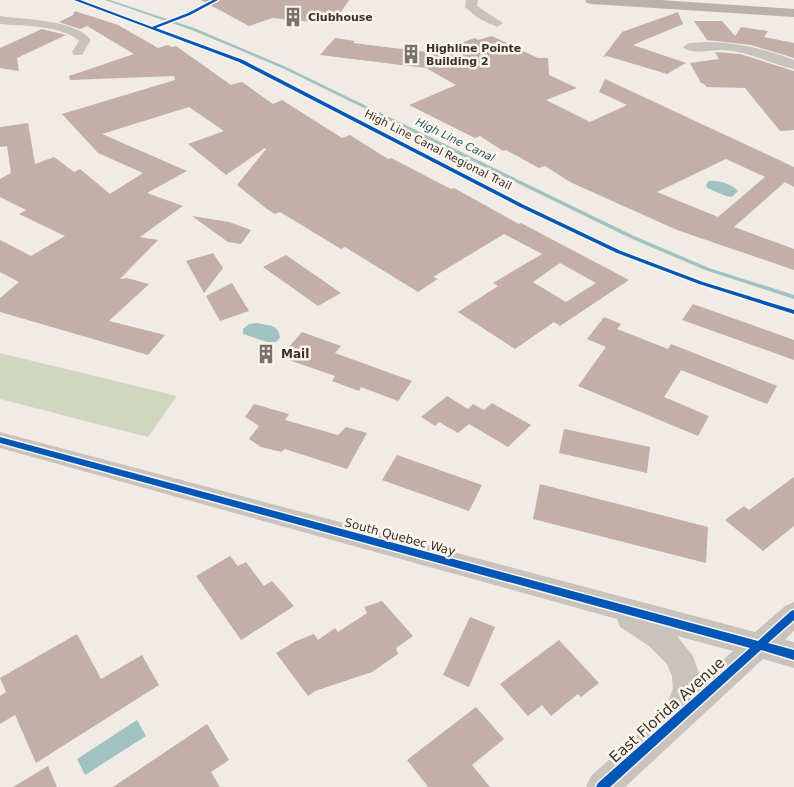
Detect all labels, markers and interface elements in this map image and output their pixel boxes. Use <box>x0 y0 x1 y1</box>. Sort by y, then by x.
building icon: Clubhouse <box>282 6 304 28</box>
place label: Clubhouse <box>308 11 373 24</box>
place label: Highline Pointe Building 2 <box>426 42 521 68</box>
building icon: Highline Pointe Building 2 <box>400 43 422 65</box>
street label: High Line Canal Regional Trail <box>362 107 514 193</box>
water label: High Line Canal <box>413 115 497 165</box>
building icon: Mail <box>255 343 277 365</box>
place label: Mail <box>281 347 309 361</box>
street label: South Quebec Way <box>343 515 457 559</box>
street label: East Florida Avenue <box>606 654 728 766</box>

